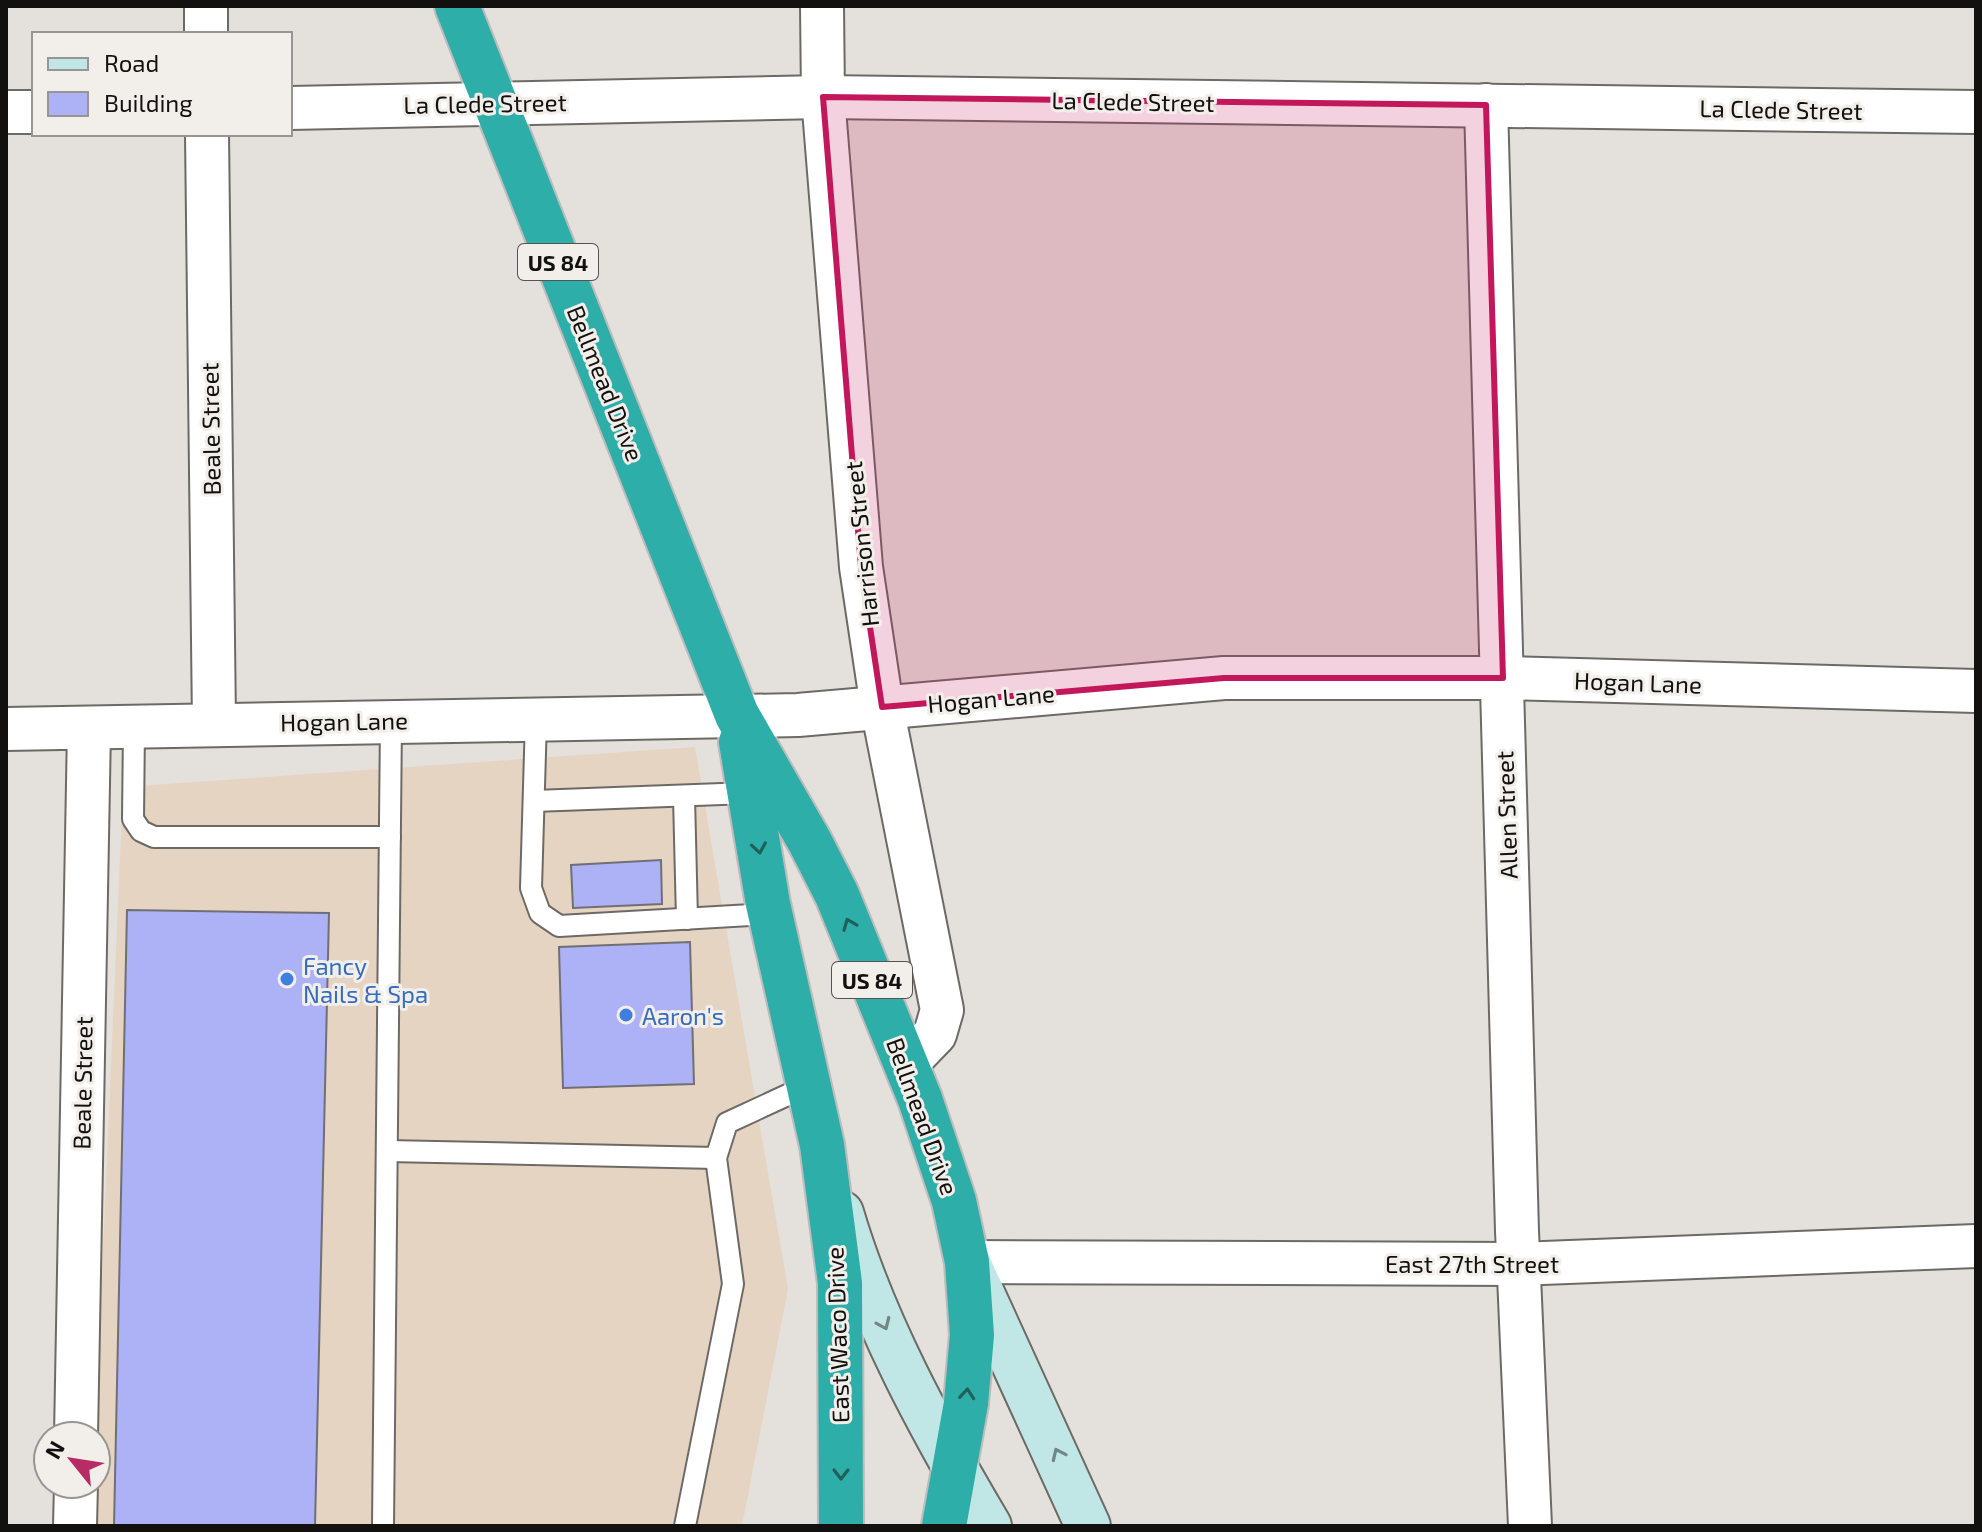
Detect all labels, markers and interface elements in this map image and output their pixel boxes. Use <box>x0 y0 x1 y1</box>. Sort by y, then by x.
legend <box>32 32 292 136</box>
text: Road <box>104 48 159 77</box>
street label: La Clede Street <box>1051 85 1215 117</box>
street label: La Clede Street <box>403 87 567 119</box>
text: Building <box>104 88 193 117</box>
street label: La Clede Street <box>1699 93 1863 125</box>
road number: US 84 <box>518 244 598 280</box>
street label: Bellmead Drive <box>562 301 650 465</box>
street label: Beale Street <box>194 362 226 496</box>
street label: Harrison Street <box>838 460 884 628</box>
street label: Hogan Lane <box>1574 665 1702 699</box>
street label: Hogan Lane <box>926 678 1056 718</box>
street label: Hogan Lane <box>280 705 408 737</box>
street label: Allen Street <box>1489 750 1523 880</box>
one-way arrow <box>749 841 766 854</box>
one-way arrow <box>842 918 858 933</box>
place label: Fancy Nails & Spa <box>303 951 428 1008</box>
road number: US 84 <box>832 962 912 998</box>
marker: Fancy Nails & Spa <box>278 970 296 988</box>
place label: Aaron's <box>642 1001 724 1030</box>
marker: Aaron's <box>617 1006 635 1024</box>
street label: Beale Street <box>66 1016 98 1150</box>
street label: Bellmead Drive <box>881 1033 965 1199</box>
street label: East Waco Drive <box>819 1246 855 1424</box>
street label: East 27th Street <box>1385 1249 1559 1278</box>
one-way arrow <box>875 1316 891 1330</box>
one-way arrow <box>958 1387 975 1400</box>
north arrow <box>32 1420 112 1500</box>
text: N <box>39 1436 69 1463</box>
one-way arrow <box>1052 1448 1068 1463</box>
one-way arrow <box>832 1468 850 1481</box>

